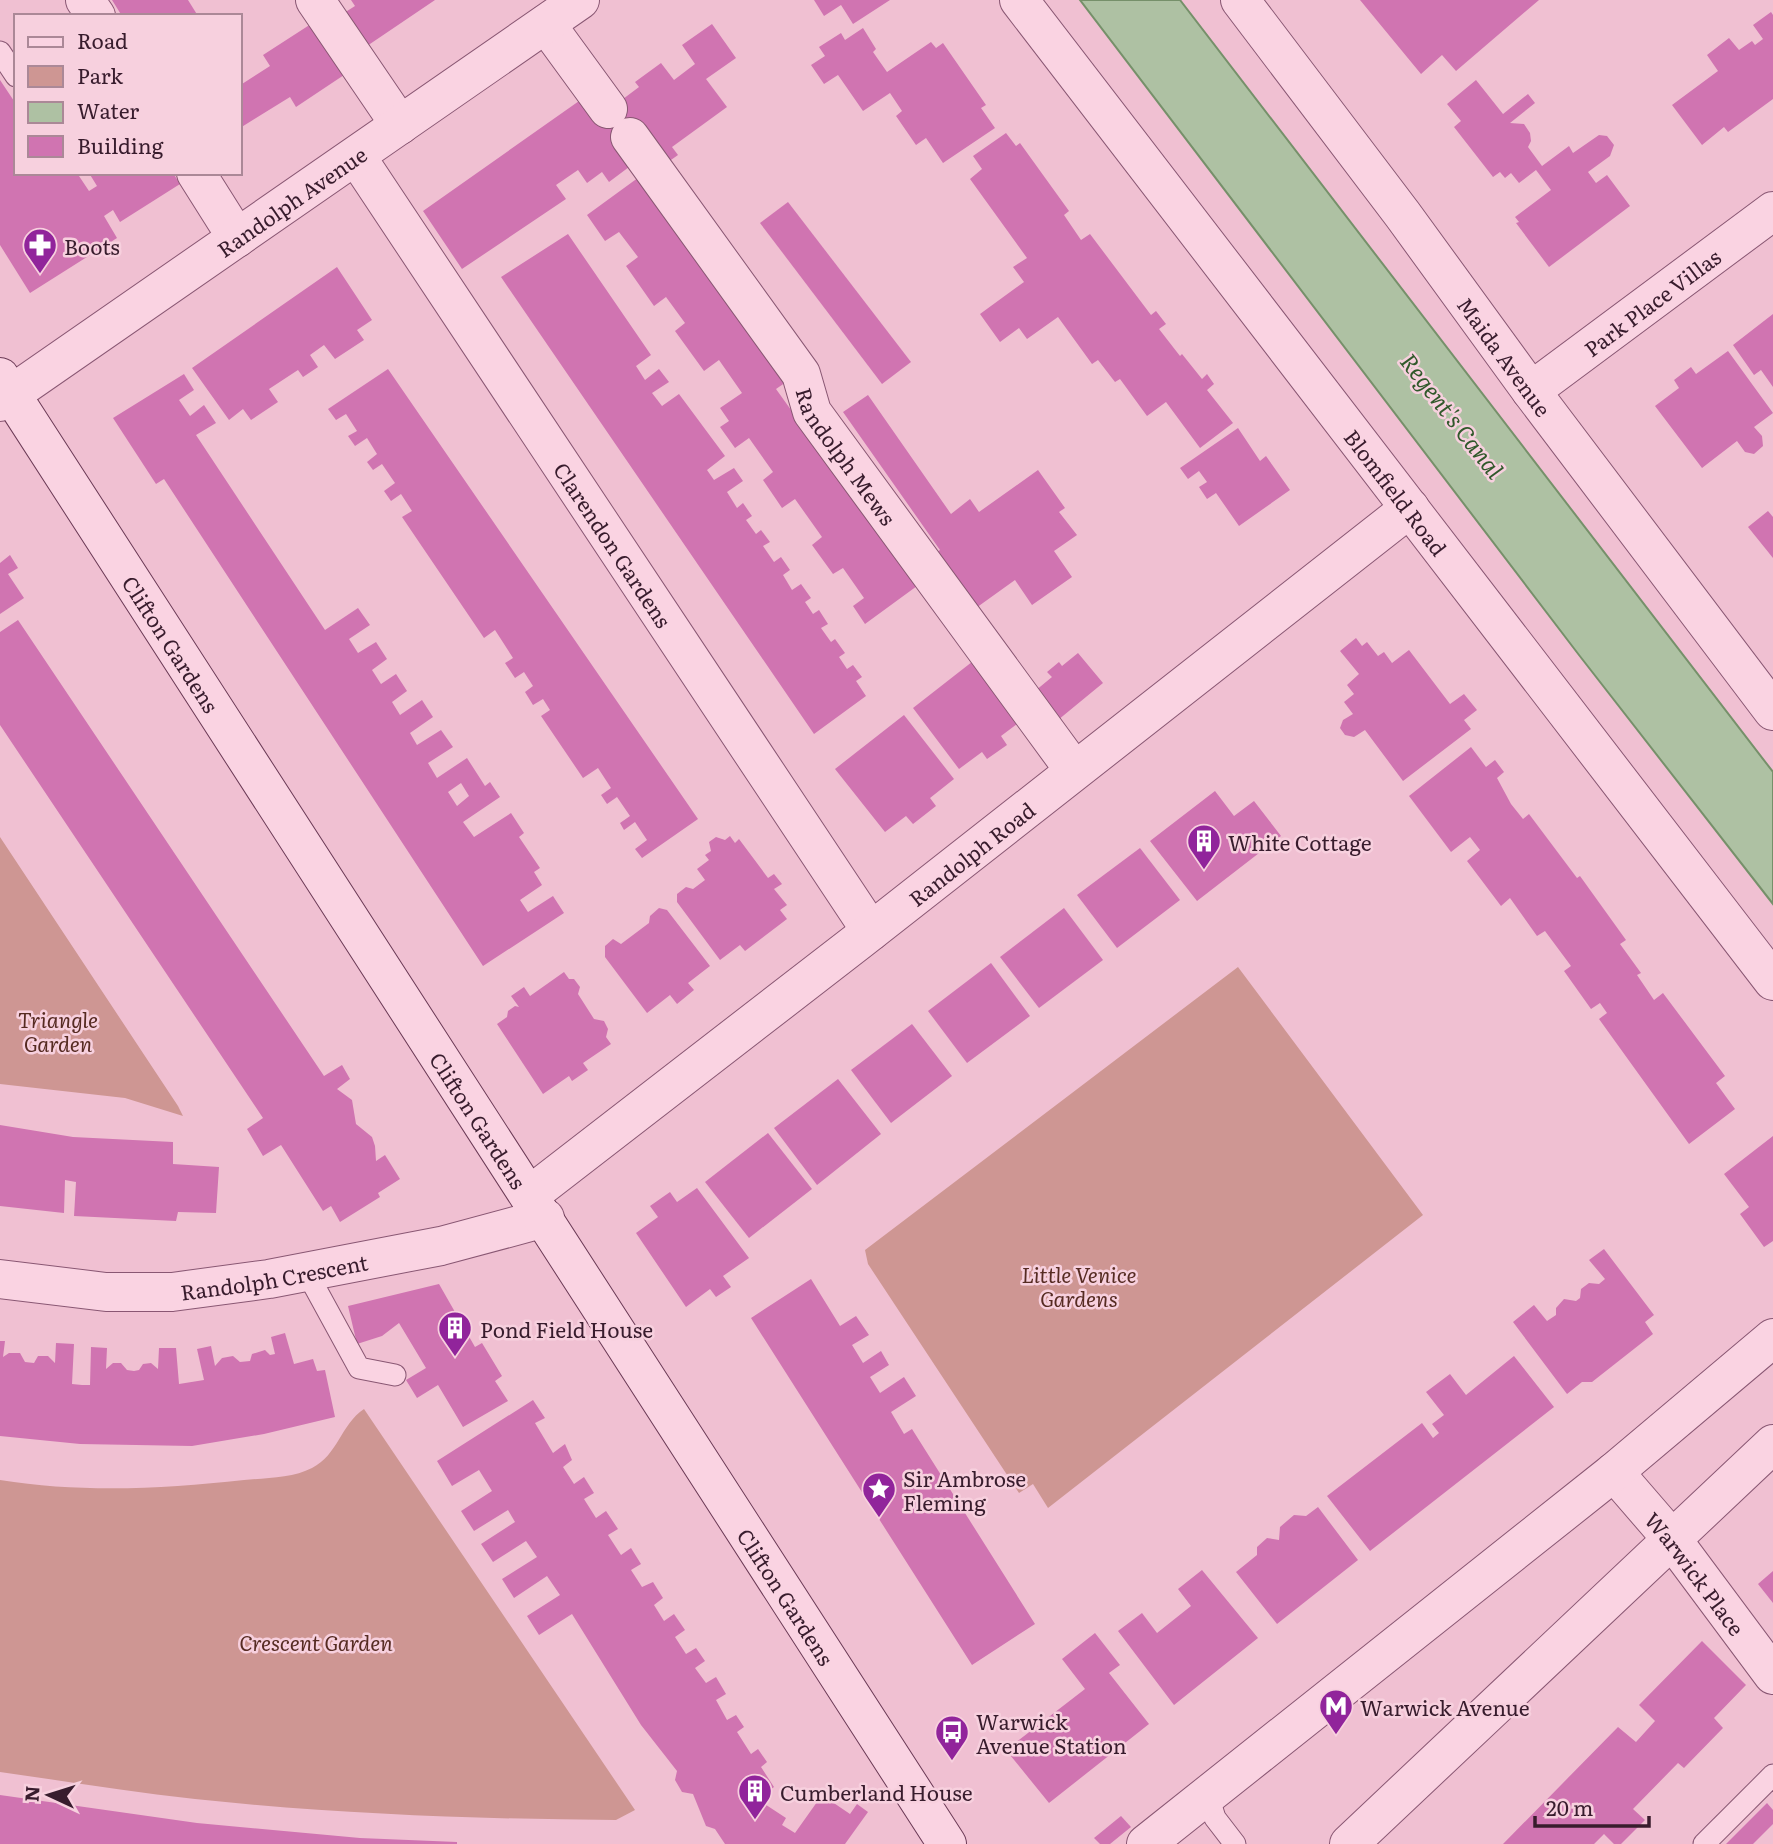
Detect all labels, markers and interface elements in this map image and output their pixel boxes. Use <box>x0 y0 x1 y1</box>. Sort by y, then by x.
legend <box>14 14 242 175</box>
text: Road <box>77 24 128 55</box>
text: Park <box>77 59 123 90</box>
text: Water <box>77 94 139 125</box>
text: Building <box>77 129 164 160</box>
street label: Randolph Avenue <box>210 137 372 263</box>
pharmacy icon: Boots <box>21 226 59 275</box>
place label: Boots <box>64 230 120 261</box>
street label: Park Place Villas <box>1576 240 1726 363</box>
street label: Maida Avenue <box>1451 290 1560 422</box>
water label: Regent's Canal <box>1393 345 1513 485</box>
street label: Randolph Mews <box>790 383 905 531</box>
street label: Blomfield Road <box>1338 422 1456 561</box>
street label: Clarendon Gardens <box>548 455 680 633</box>
street label: Clifton Gardens <box>116 569 228 718</box>
street label: Randolph Road <box>901 793 1041 912</box>
building icon: White Cottage <box>1185 822 1223 871</box>
place label: White Cottage <box>1228 826 1372 857</box>
park label: Triangle Garden <box>18 1003 98 1058</box>
street label: Clifton Gardens <box>424 1045 535 1194</box>
street label: Randolph Crescent <box>178 1245 371 1306</box>
park label: Little Venice Gardens <box>1021 1258 1137 1313</box>
building icon: Pond Field House <box>436 1309 474 1358</box>
place label: Pond Field House <box>480 1313 653 1344</box>
place label: Sir Ambrose Fleming <box>903 1462 1026 1517</box>
place icon: Sir Ambrose Fleming <box>860 1470 898 1519</box>
street label: Warwick Place <box>1639 1504 1753 1641</box>
street label: Clifton Gardens <box>731 1522 843 1671</box>
park label: Crescent Garden <box>239 1626 393 1657</box>
metro station icon: Warwick Avenue <box>1317 1687 1355 1736</box>
place label: Warwick Avenue <box>1360 1691 1530 1722</box>
place label: Warwick Avenue Station <box>976 1705 1127 1760</box>
bus stop icon: Warwick Avenue Station <box>933 1713 971 1762</box>
north arrow <box>14 1760 84 1830</box>
building icon: Cumberland House <box>736 1772 774 1821</box>
place label: Cumberland House <box>780 1776 973 1807</box>
scale bar <box>1535 1784 1649 1828</box>
text: N <box>17 1785 46 1803</box>
text: 20 m <box>1546 1791 1593 1822</box>

